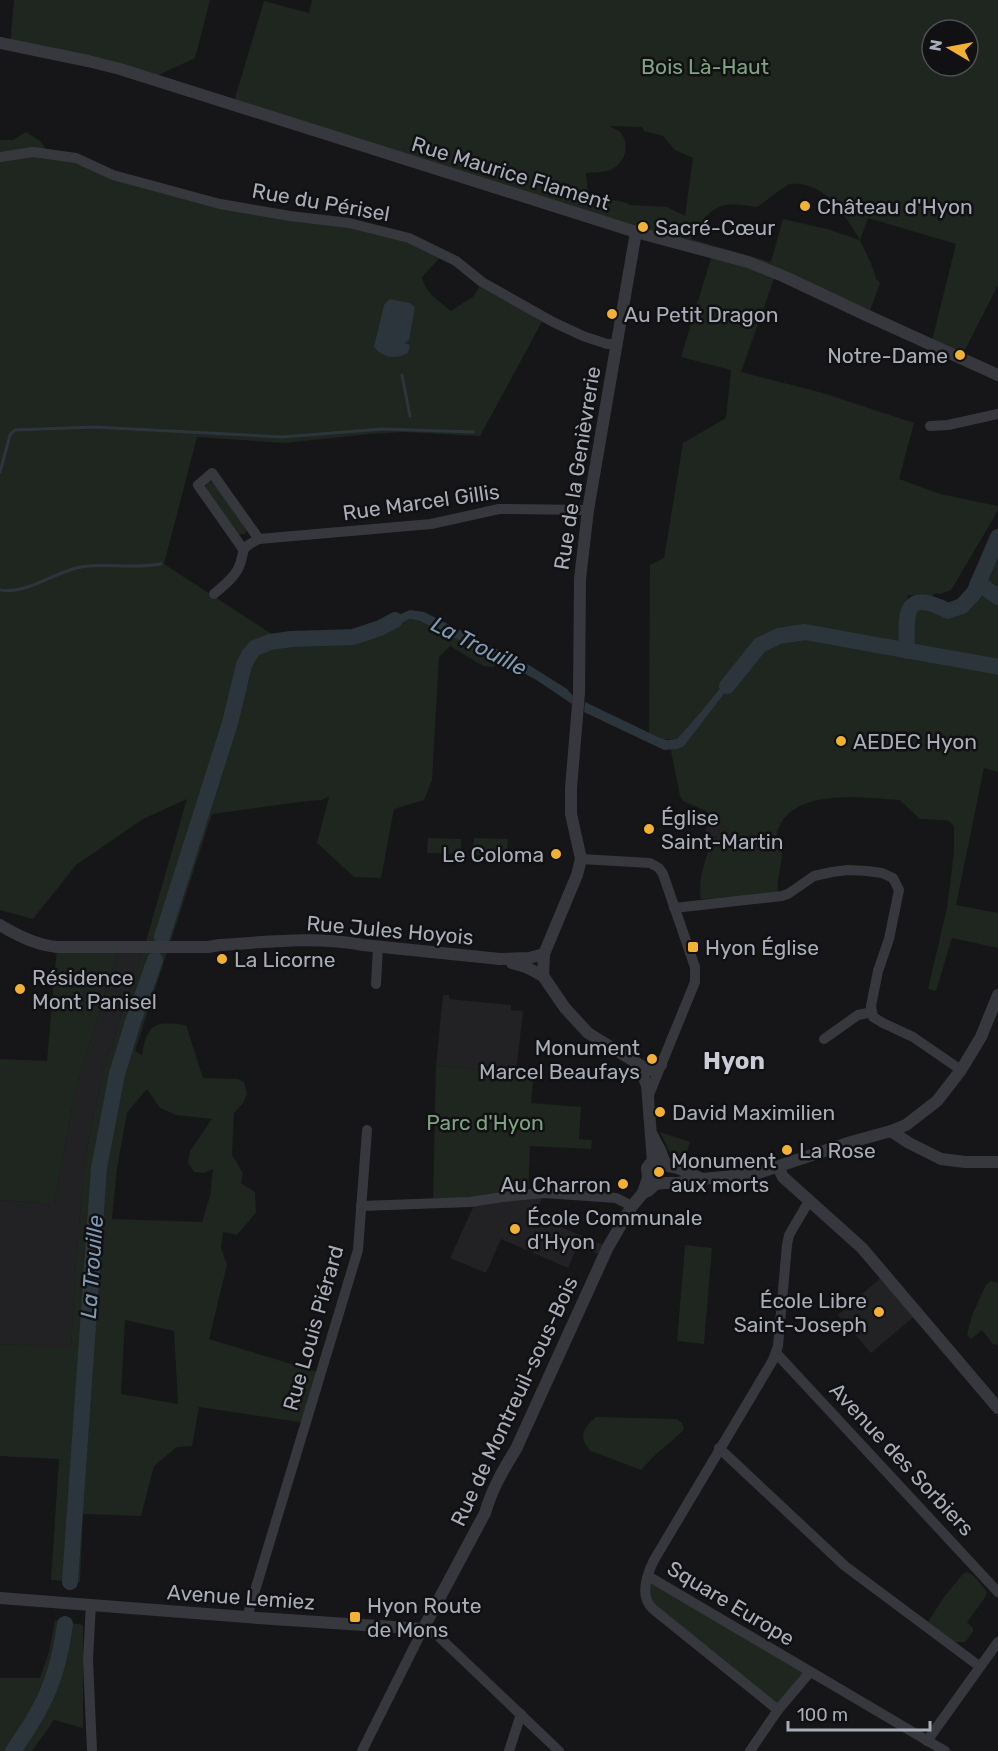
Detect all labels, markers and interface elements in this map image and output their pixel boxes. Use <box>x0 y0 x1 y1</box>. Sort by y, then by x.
north arrow <box>920 18 980 78</box>
text: N <box>925 38 946 53</box>
park label: Bois Là-Haut <box>641 54 769 79</box>
street label: Rue Maurice Flament <box>409 131 613 215</box>
street label: Rue du Périsel <box>250 178 392 226</box>
place label: Château d'Hyon <box>817 194 973 219</box>
marker: Château d'Hyon <box>798 199 812 213</box>
place label: Sacré-Cœur <box>655 215 775 240</box>
marker: Sacré-Cœur <box>636 220 650 234</box>
place label: Au Petit Dragon <box>624 302 779 327</box>
marker: Au Petit Dragon <box>605 307 619 321</box>
place label: Notre-Dame <box>827 343 948 368</box>
marker: Notre-Dame <box>953 348 967 362</box>
street label: Rue de la Genièvrerie <box>549 364 605 572</box>
street label: Rue Marcel Gillis <box>341 479 501 525</box>
water label: La Trouille <box>427 610 531 682</box>
place label: AEDEC Hyon <box>853 729 977 754</box>
marker: AEDEC Hyon <box>834 734 848 748</box>
place label: Église Saint-Martin <box>661 805 784 854</box>
marker: Église Saint-Martin <box>642 822 656 836</box>
place label: Le Coloma <box>442 842 544 867</box>
marker: Le Coloma <box>549 847 563 861</box>
street label: Rue Jules Hoyois <box>305 910 475 950</box>
place label: Hyon Église <box>705 935 819 960</box>
marker: Hyon Église <box>686 940 700 954</box>
place label: La Licorne <box>234 947 336 972</box>
marker: La Licorne <box>215 952 229 966</box>
place label: Résidence Mont Panisel <box>32 965 157 1014</box>
marker: Résidence Mont Panisel <box>13 982 27 996</box>
place label: Monument Marcel Beaufays <box>479 1035 640 1084</box>
district label: Hyon <box>703 1047 765 1075</box>
marker: Monument Marcel Beaufays <box>645 1052 659 1066</box>
place label: David Maximilien <box>672 1100 835 1125</box>
marker: David Maximilien <box>653 1105 667 1119</box>
park label: Parc d'Hyon <box>426 1110 544 1135</box>
place label: La Rose <box>799 1138 876 1163</box>
marker: La Rose <box>780 1143 794 1157</box>
place label: Monument aux morts <box>671 1148 776 1197</box>
marker: Monument aux morts <box>652 1165 666 1179</box>
place label: Au Charron <box>500 1172 611 1197</box>
marker: Au Charron <box>616 1177 630 1191</box>
place label: École Communale d'Hyon <box>527 1205 702 1254</box>
water label: La Trouille <box>75 1214 109 1320</box>
marker: École Communale d'Hyon <box>508 1222 522 1236</box>
street label: Rue Louis Piérard <box>277 1243 349 1413</box>
street label: Rue de Montreuil-sous-Bois <box>445 1272 583 1530</box>
place label: École Libre Saint-Joseph <box>734 1288 867 1337</box>
marker: École Libre Saint-Joseph <box>872 1305 886 1319</box>
street label: Avenue des Sorbiers <box>825 1377 979 1541</box>
street label: Square Europe <box>663 1555 799 1651</box>
street label: Avenue Lemiez <box>166 1579 316 1615</box>
place label: Hyon Route de Mons <box>367 1593 481 1642</box>
marker: Hyon Route de Mons <box>348 1610 362 1624</box>
scale bar <box>788 1694 930 1732</box>
text: 100 m <box>797 1704 848 1726</box>

